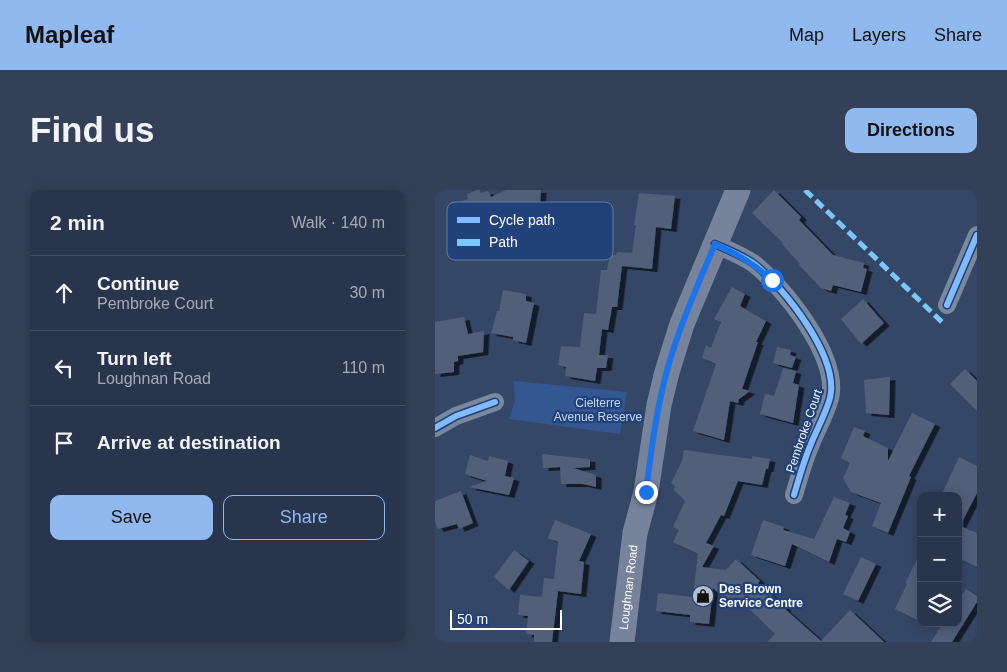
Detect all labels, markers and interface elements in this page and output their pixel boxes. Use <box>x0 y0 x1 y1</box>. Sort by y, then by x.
text: Mapleaf <box>25 21 114 48</box>
text: Map <box>789 25 824 45</box>
text: Layers <box>852 25 906 45</box>
text: Share <box>934 25 982 45</box>
button: Directions <box>845 108 977 153</box>
text: Find us <box>30 110 154 149</box>
legend <box>447 202 613 260</box>
text: 2 min <box>50 211 105 234</box>
text: Cycle path <box>489 212 555 228</box>
text: Walk · 140 m <box>291 214 385 231</box>
text: Path <box>489 234 518 250</box>
route start <box>761 269 784 292</box>
text: Continue <box>97 273 179 294</box>
icon: ahead <box>50 279 78 307</box>
text: 30 m <box>349 284 385 301</box>
text: Pembroke Court <box>97 295 214 312</box>
text: Turn left <box>97 348 172 369</box>
icon: left <box>50 354 78 382</box>
text: 110 m <box>342 359 385 376</box>
text: Loughnan Road <box>97 370 211 387</box>
street label: Pembroke Court <box>783 387 825 475</box>
park label: Cielterre Avenue Reserve <box>554 396 643 424</box>
icon: arrive <box>50 429 78 457</box>
text: Arrive at destination <box>97 432 281 453</box>
route end <box>635 481 658 504</box>
map controls <box>917 492 962 627</box>
button: + <box>917 492 962 537</box>
button: Save <box>50 495 213 540</box>
button: Share <box>223 495 385 540</box>
button: − <box>917 537 962 582</box>
street label: Loughnan Road <box>616 544 641 631</box>
place label: Des Brown Service Centre <box>719 582 803 610</box>
button: layers <box>917 582 962 627</box>
shop icon: Des Brown Service Centre <box>691 584 715 608</box>
scale bar <box>450 607 563 630</box>
text: 50 m <box>457 611 488 627</box>

